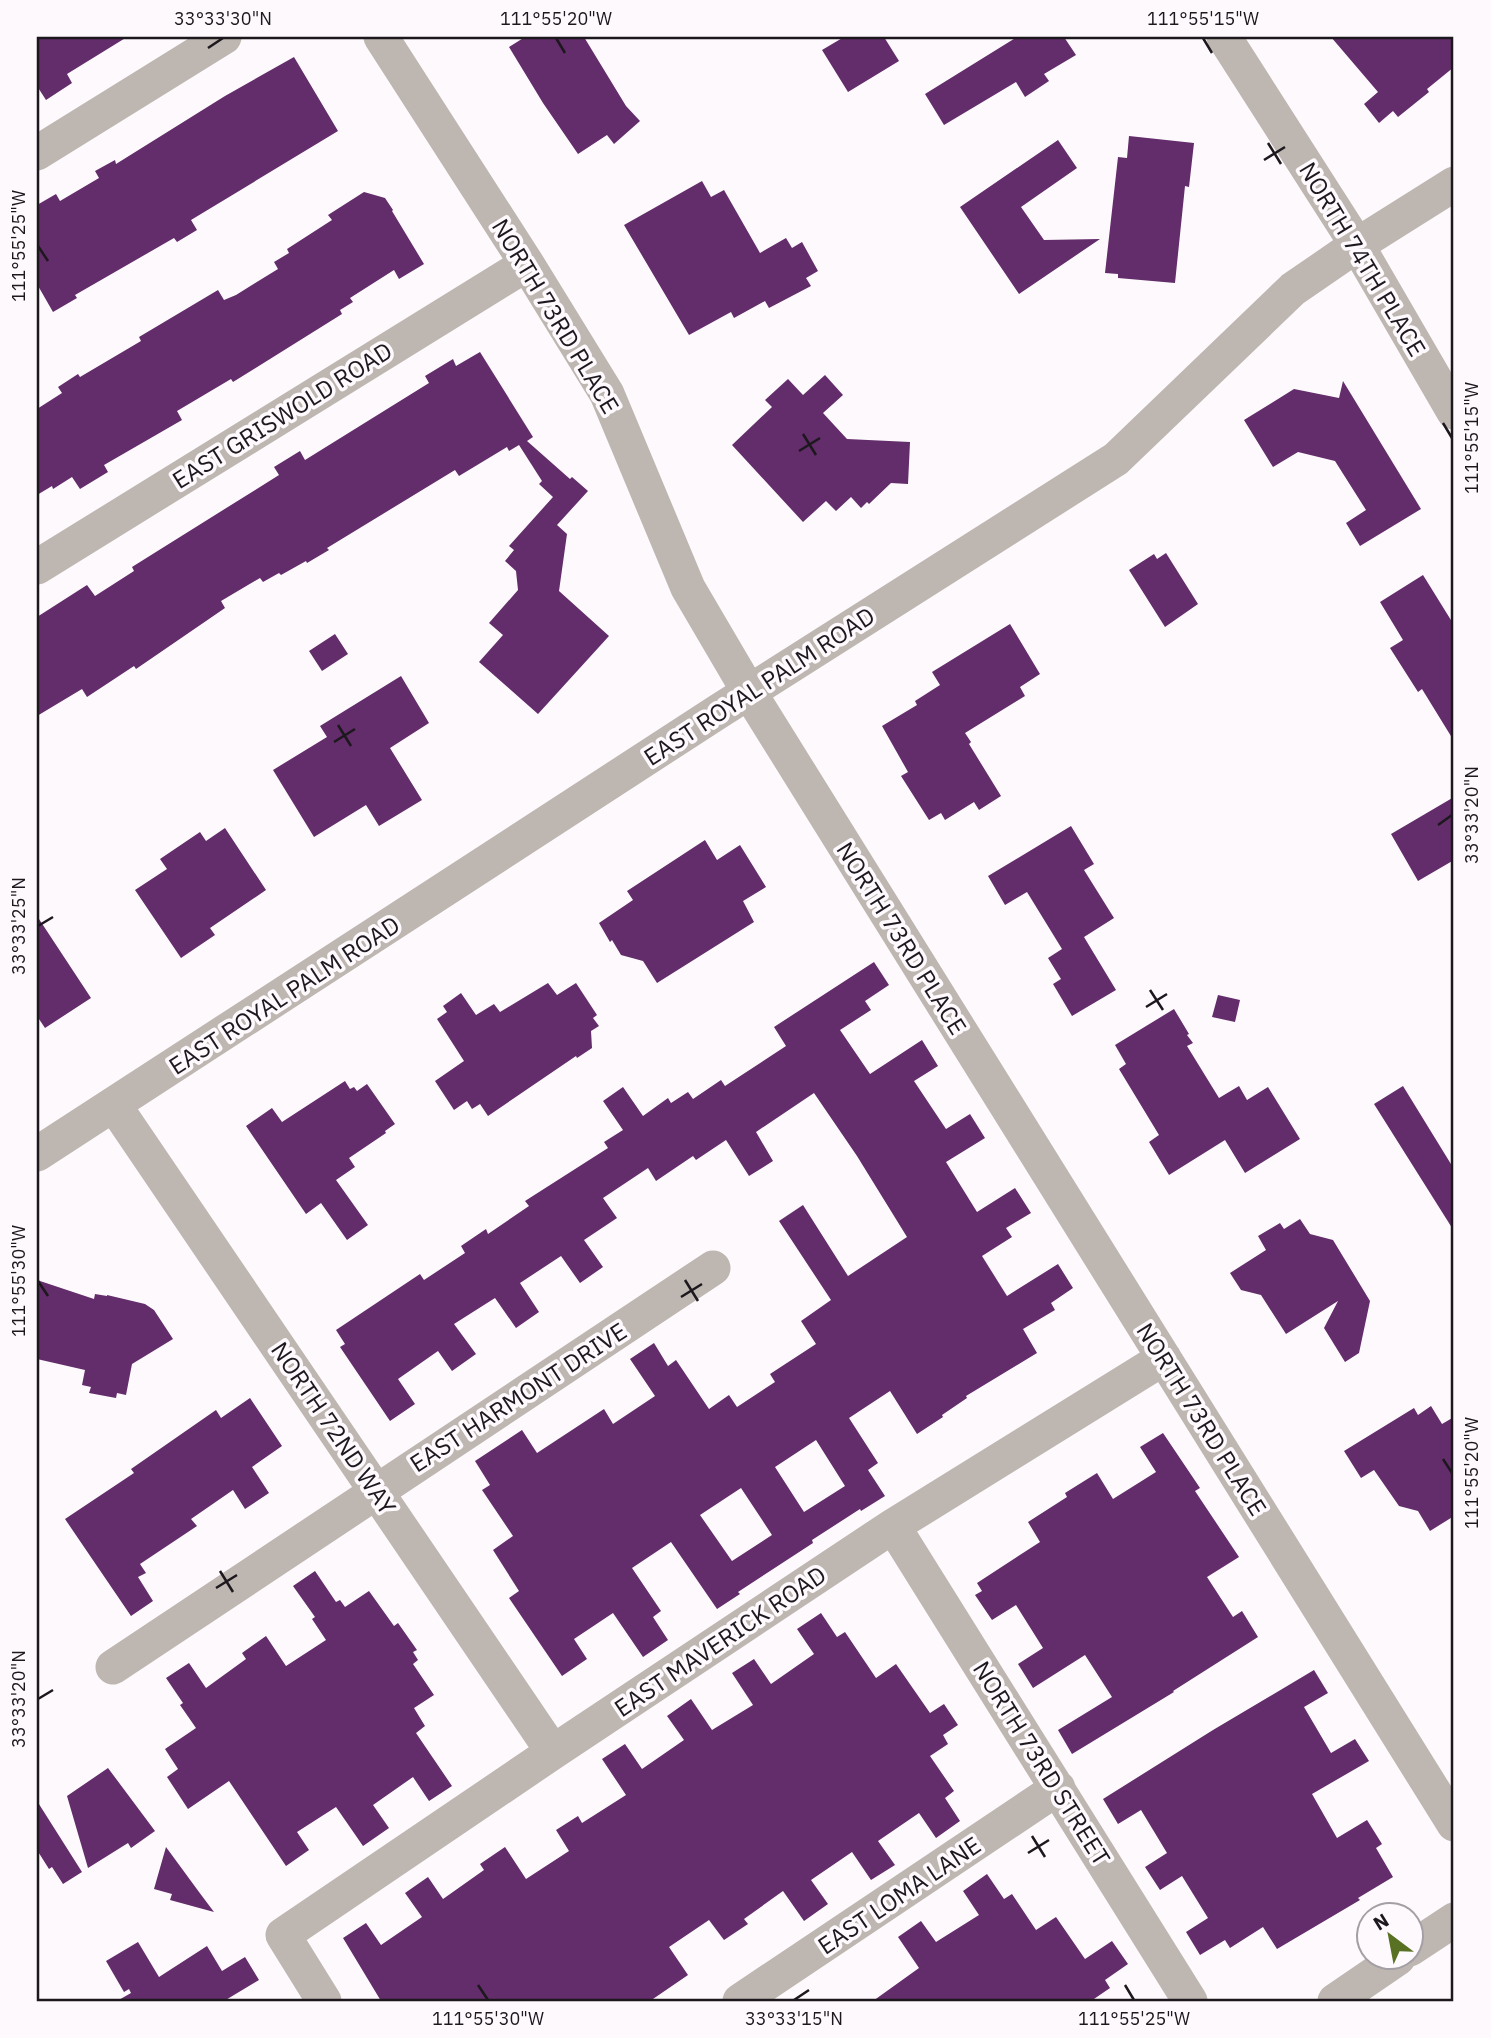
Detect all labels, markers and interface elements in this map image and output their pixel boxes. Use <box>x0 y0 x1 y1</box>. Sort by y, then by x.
text: 33°33'30"N <box>174 7 272 30</box>
text: 111°55'20"W <box>500 7 612 30</box>
text: 111°55'15"W <box>1147 7 1259 30</box>
street label: NORTH 74TH PLACE <box>1292 156 1434 362</box>
text: 111°55'25"W <box>7 190 30 302</box>
street label: NORTH 73RD PLACE <box>485 213 627 419</box>
street label: EAST GRISWOLD ROAD <box>166 334 398 496</box>
text: 111°55'15"W <box>1460 382 1483 494</box>
street label: EAST ROYAL PALM ROAD <box>637 599 881 773</box>
text: 33°33'20"N <box>1460 766 1483 864</box>
street label: NORTH 73RD PLACE <box>830 835 974 1041</box>
text: 33°33'25"N <box>7 877 30 975</box>
street label: EAST ROYAL PALM ROAD <box>162 908 406 1082</box>
text: 111°55'30"W <box>7 1225 30 1337</box>
street label: EAST HARMONT DRIVE <box>403 1315 633 1479</box>
street label: NORTH 73RD PLACE <box>1130 1316 1274 1522</box>
street label: NORTH 72ND WAY <box>264 1335 404 1521</box>
text: 111°55'20"W <box>1460 1417 1483 1529</box>
street label: EAST MAVERICK ROAD <box>608 1558 832 1724</box>
text: 33°33'20"N <box>7 1650 30 1748</box>
street label: NORTH 73RD STREET <box>966 1655 1118 1872</box>
street label: EAST LOMA LANE <box>811 1829 987 1961</box>
north arrow <box>1354 1902 1424 1972</box>
text: N <box>1369 1908 1393 1935</box>
text: 111°55'30"W <box>432 2007 544 2030</box>
text: 33°33'15"N <box>745 2007 843 2030</box>
text: 111°55'25"W <box>1078 2007 1190 2030</box>

